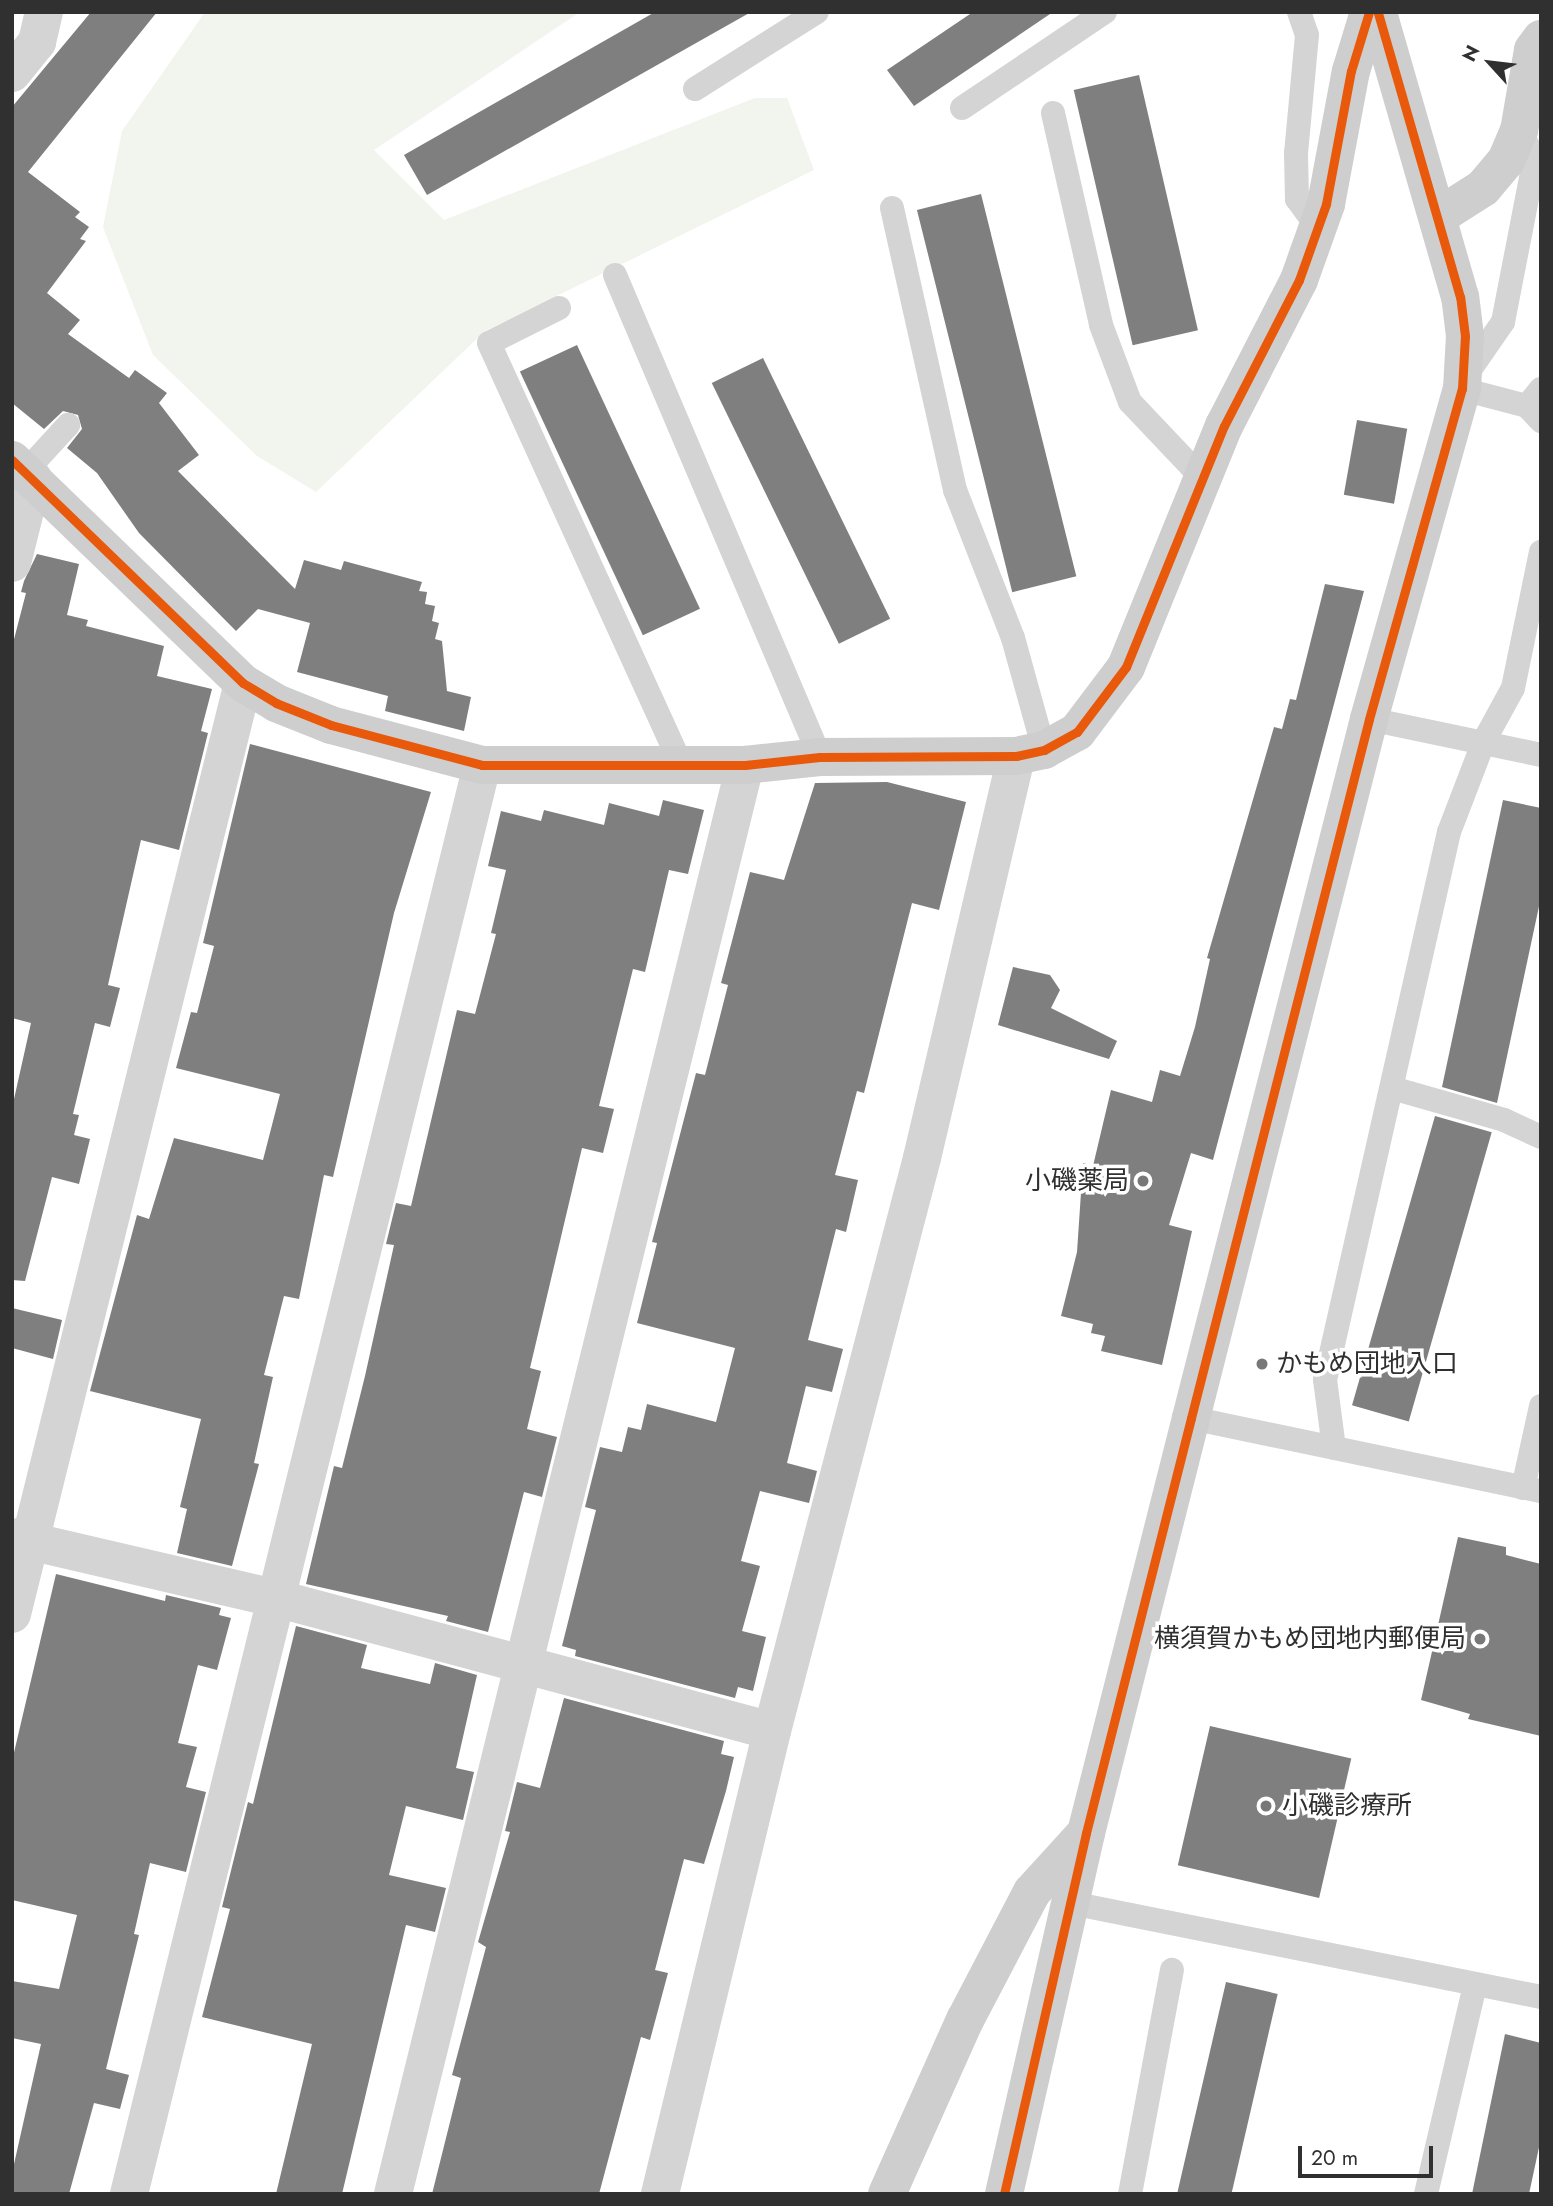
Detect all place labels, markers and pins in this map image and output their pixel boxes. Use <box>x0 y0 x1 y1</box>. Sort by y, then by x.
place label: 小磯薬局 <box>1025 1165 1129 1197</box>
marker: 小磯薬局 <box>1135 1173 1151 1189</box>
place label: かもめ団地入口 <box>1276 1348 1458 1380</box>
marker: かもめ団地入口 <box>1254 1356 1270 1372</box>
place label: 横須賀かもめ団地内郵便局 <box>1154 1623 1466 1655</box>
marker: 横須賀かもめ団地内郵便局 <box>1472 1631 1488 1647</box>
place label: 小磯診療所 <box>1282 1790 1412 1822</box>
marker: 小磯診療所 <box>1256 1796 1276 1816</box>

